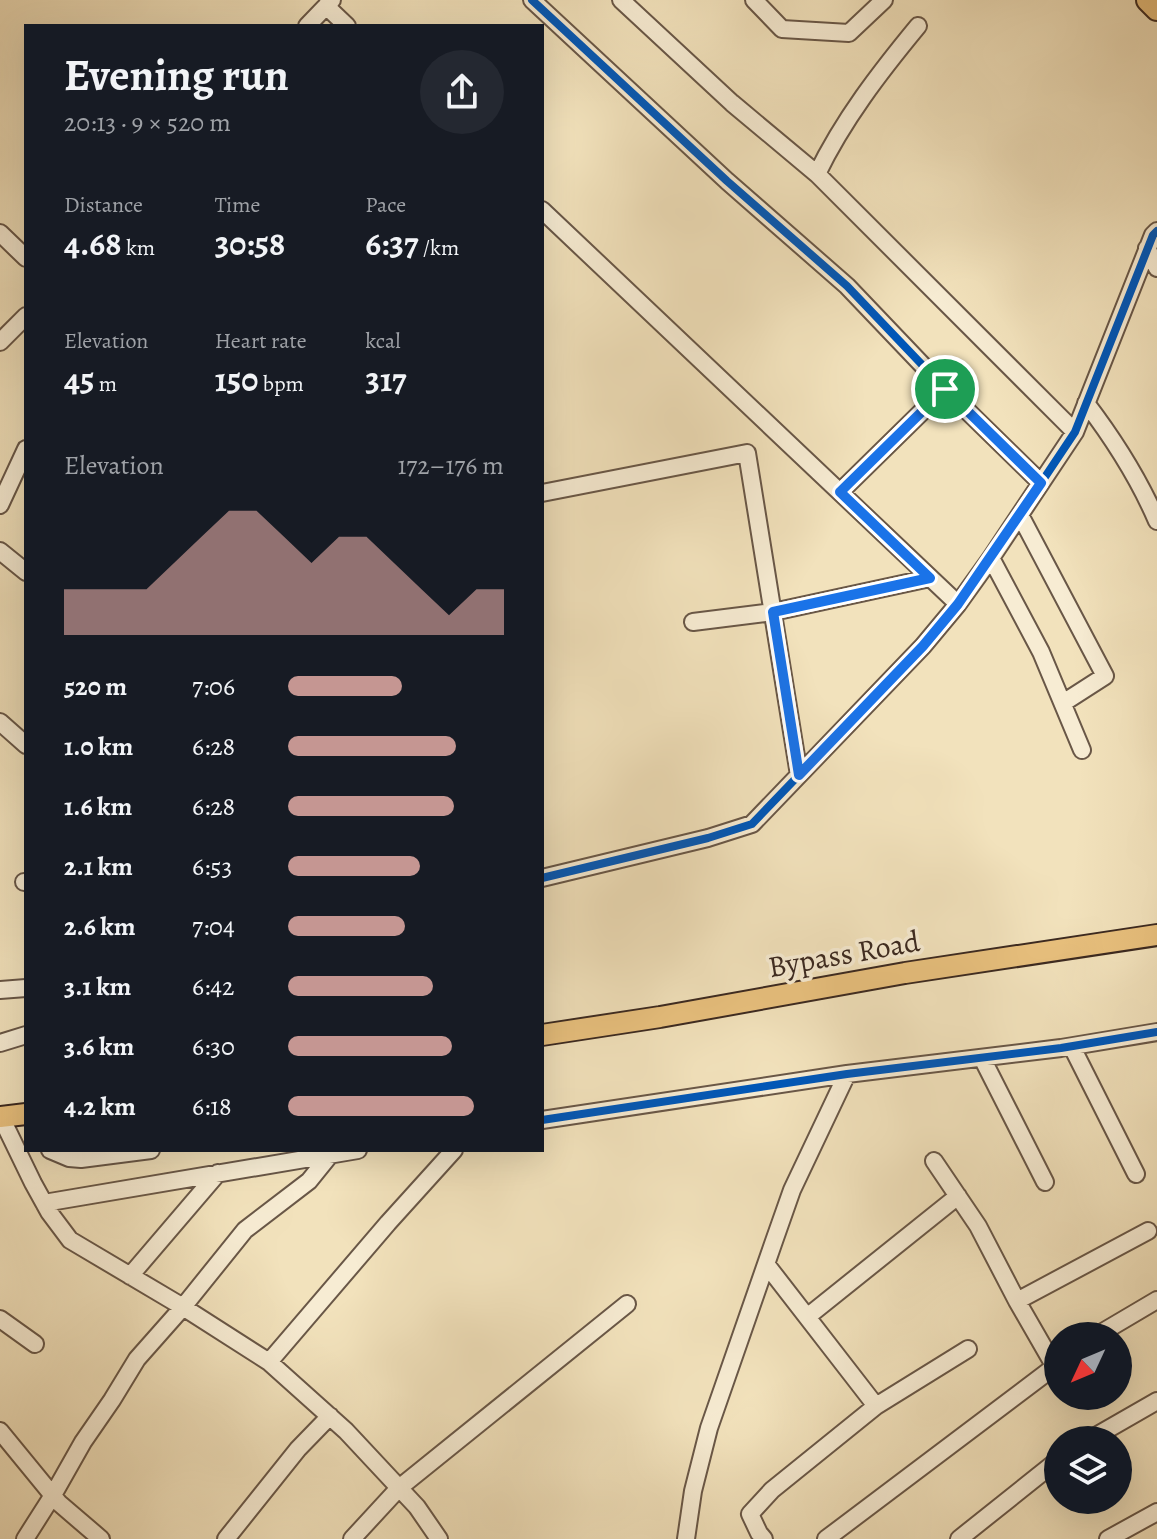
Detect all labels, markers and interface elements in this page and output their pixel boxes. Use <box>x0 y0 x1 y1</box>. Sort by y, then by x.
text: Evening run <box>64 45 289 105</box>
button: share <box>420 50 504 134</box>
text: 20:13 · 9 × 520 m <box>64 105 231 140</box>
text: Distance <box>64 190 143 220</box>
text: Time <box>215 190 260 220</box>
text: Pace <box>365 190 406 220</box>
text: 4.68 <box>64 220 122 267</box>
text: 30:58 <box>215 220 285 267</box>
text: 6:37 <box>365 220 418 267</box>
text: km <box>122 233 155 263</box>
text: /km <box>418 233 459 263</box>
text: Elevation <box>64 326 148 356</box>
text: Heart rate <box>215 326 307 356</box>
text: kcal <box>365 326 401 356</box>
pin <box>911 355 979 423</box>
text: 45 <box>64 356 95 403</box>
text: 150 <box>215 356 258 403</box>
text: 317 <box>365 356 407 403</box>
icon: arrive <box>923 367 967 411</box>
text: m <box>95 369 117 399</box>
text: bpm <box>258 369 304 399</box>
text: Elevation <box>64 448 164 483</box>
text: 172–176 m <box>397 448 504 483</box>
text: 520 m <box>64 669 127 704</box>
text: 7:06 <box>192 669 235 704</box>
text: 1.0 km <box>64 729 133 764</box>
text: 6:28 <box>192 729 235 764</box>
text: 1.6 km <box>64 789 132 824</box>
text: 6:28 <box>192 789 235 824</box>
text: 2.1 km <box>64 849 133 884</box>
text: 6:53 <box>192 849 232 884</box>
text: 2.6 km <box>64 909 136 944</box>
text: 7:04 <box>192 909 235 944</box>
street label: Bypass Road <box>765 921 924 987</box>
text: 3.1 km <box>64 969 131 1004</box>
text: 6:42 <box>192 969 234 1004</box>
text: 3.6 km <box>64 1029 134 1064</box>
text: 6:30 <box>192 1029 235 1064</box>
text: 4.2 km <box>64 1089 136 1124</box>
text: 6:18 <box>192 1089 232 1124</box>
north arrow <box>1044 1322 1132 1410</box>
map controls <box>1044 1322 1132 1514</box>
button: layers <box>1044 1426 1132 1514</box>

